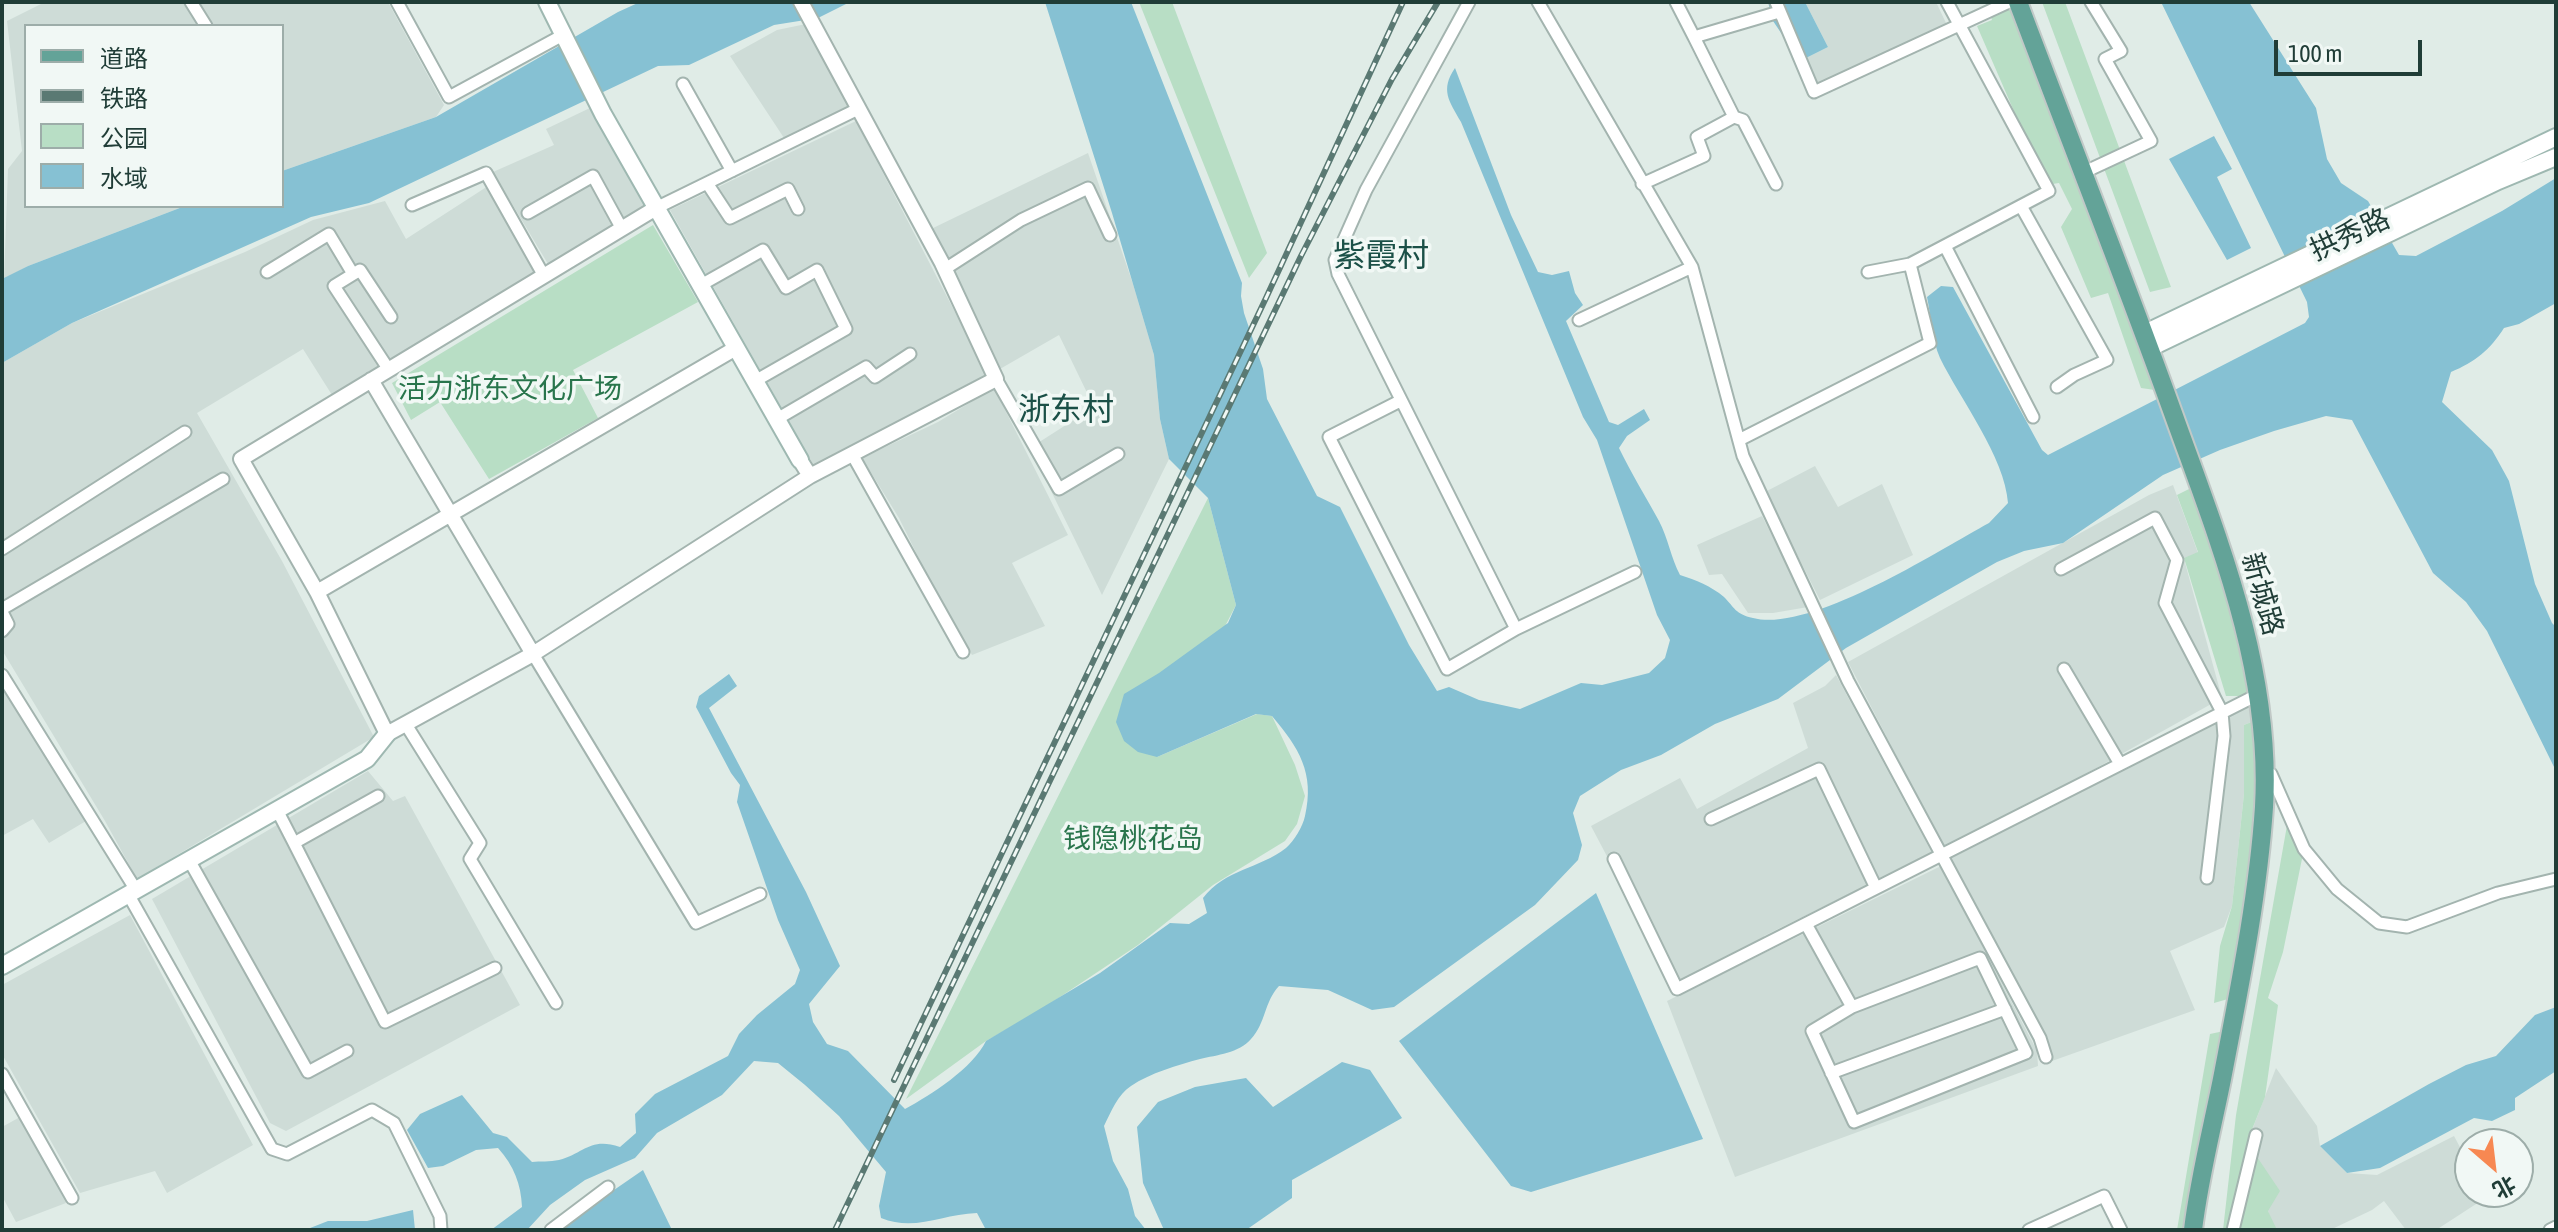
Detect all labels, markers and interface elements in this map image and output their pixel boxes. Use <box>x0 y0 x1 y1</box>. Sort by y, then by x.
legend <box>24 24 284 208</box>
scale bar <box>2278 24 2426 74</box>
text: 100 m <box>2288 40 2342 67</box>
text: 道路 <box>100 45 148 72</box>
text: 铁路 <box>100 85 148 112</box>
text: 公园 <box>100 125 148 152</box>
text: 水域 <box>100 165 148 192</box>
street label: 拱秀路 <box>2305 202 2395 268</box>
district label: 紫霞村 <box>1333 237 1429 275</box>
park label: 活力浙东文化广场 <box>398 372 622 406</box>
district label: 浙东村 <box>1018 391 1114 429</box>
street label: 新城路 <box>2234 549 2290 639</box>
park label: 钱隐桃花岛 <box>1063 822 1203 856</box>
north arrow <box>2454 1128 2534 1208</box>
text: 北 <box>2489 1171 2520 1204</box>

